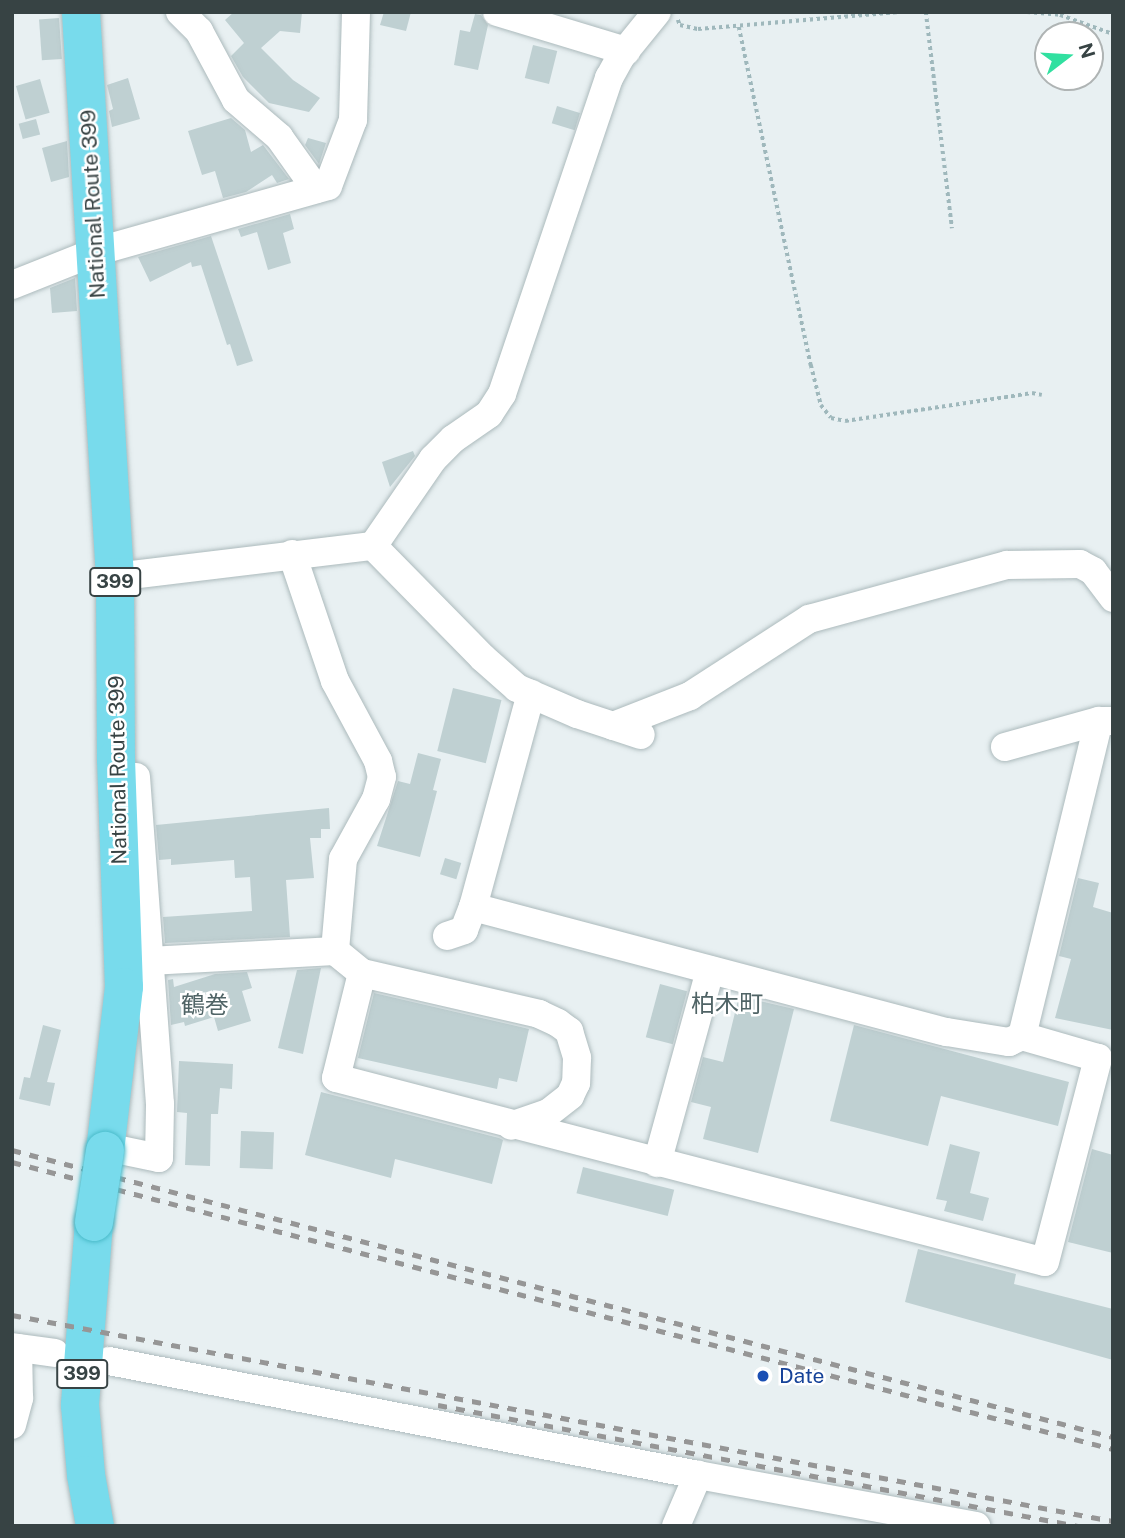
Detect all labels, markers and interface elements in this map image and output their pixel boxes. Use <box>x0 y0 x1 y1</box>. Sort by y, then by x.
north arrow <box>1034 21 1104 91</box>
text: N <box>1074 40 1100 61</box>
street label: National Route 399 <box>75 109 111 299</box>
road number: 399 <box>89 566 141 597</box>
street label: National Route 399 <box>104 675 132 865</box>
district label: 柏木町 <box>691 990 763 1018</box>
district label: 鶴巻 <box>181 991 229 1019</box>
road number: 399 <box>56 1358 108 1390</box>
place label: Date <box>779 1363 825 1389</box>
marker: Date <box>753 1366 773 1386</box>

